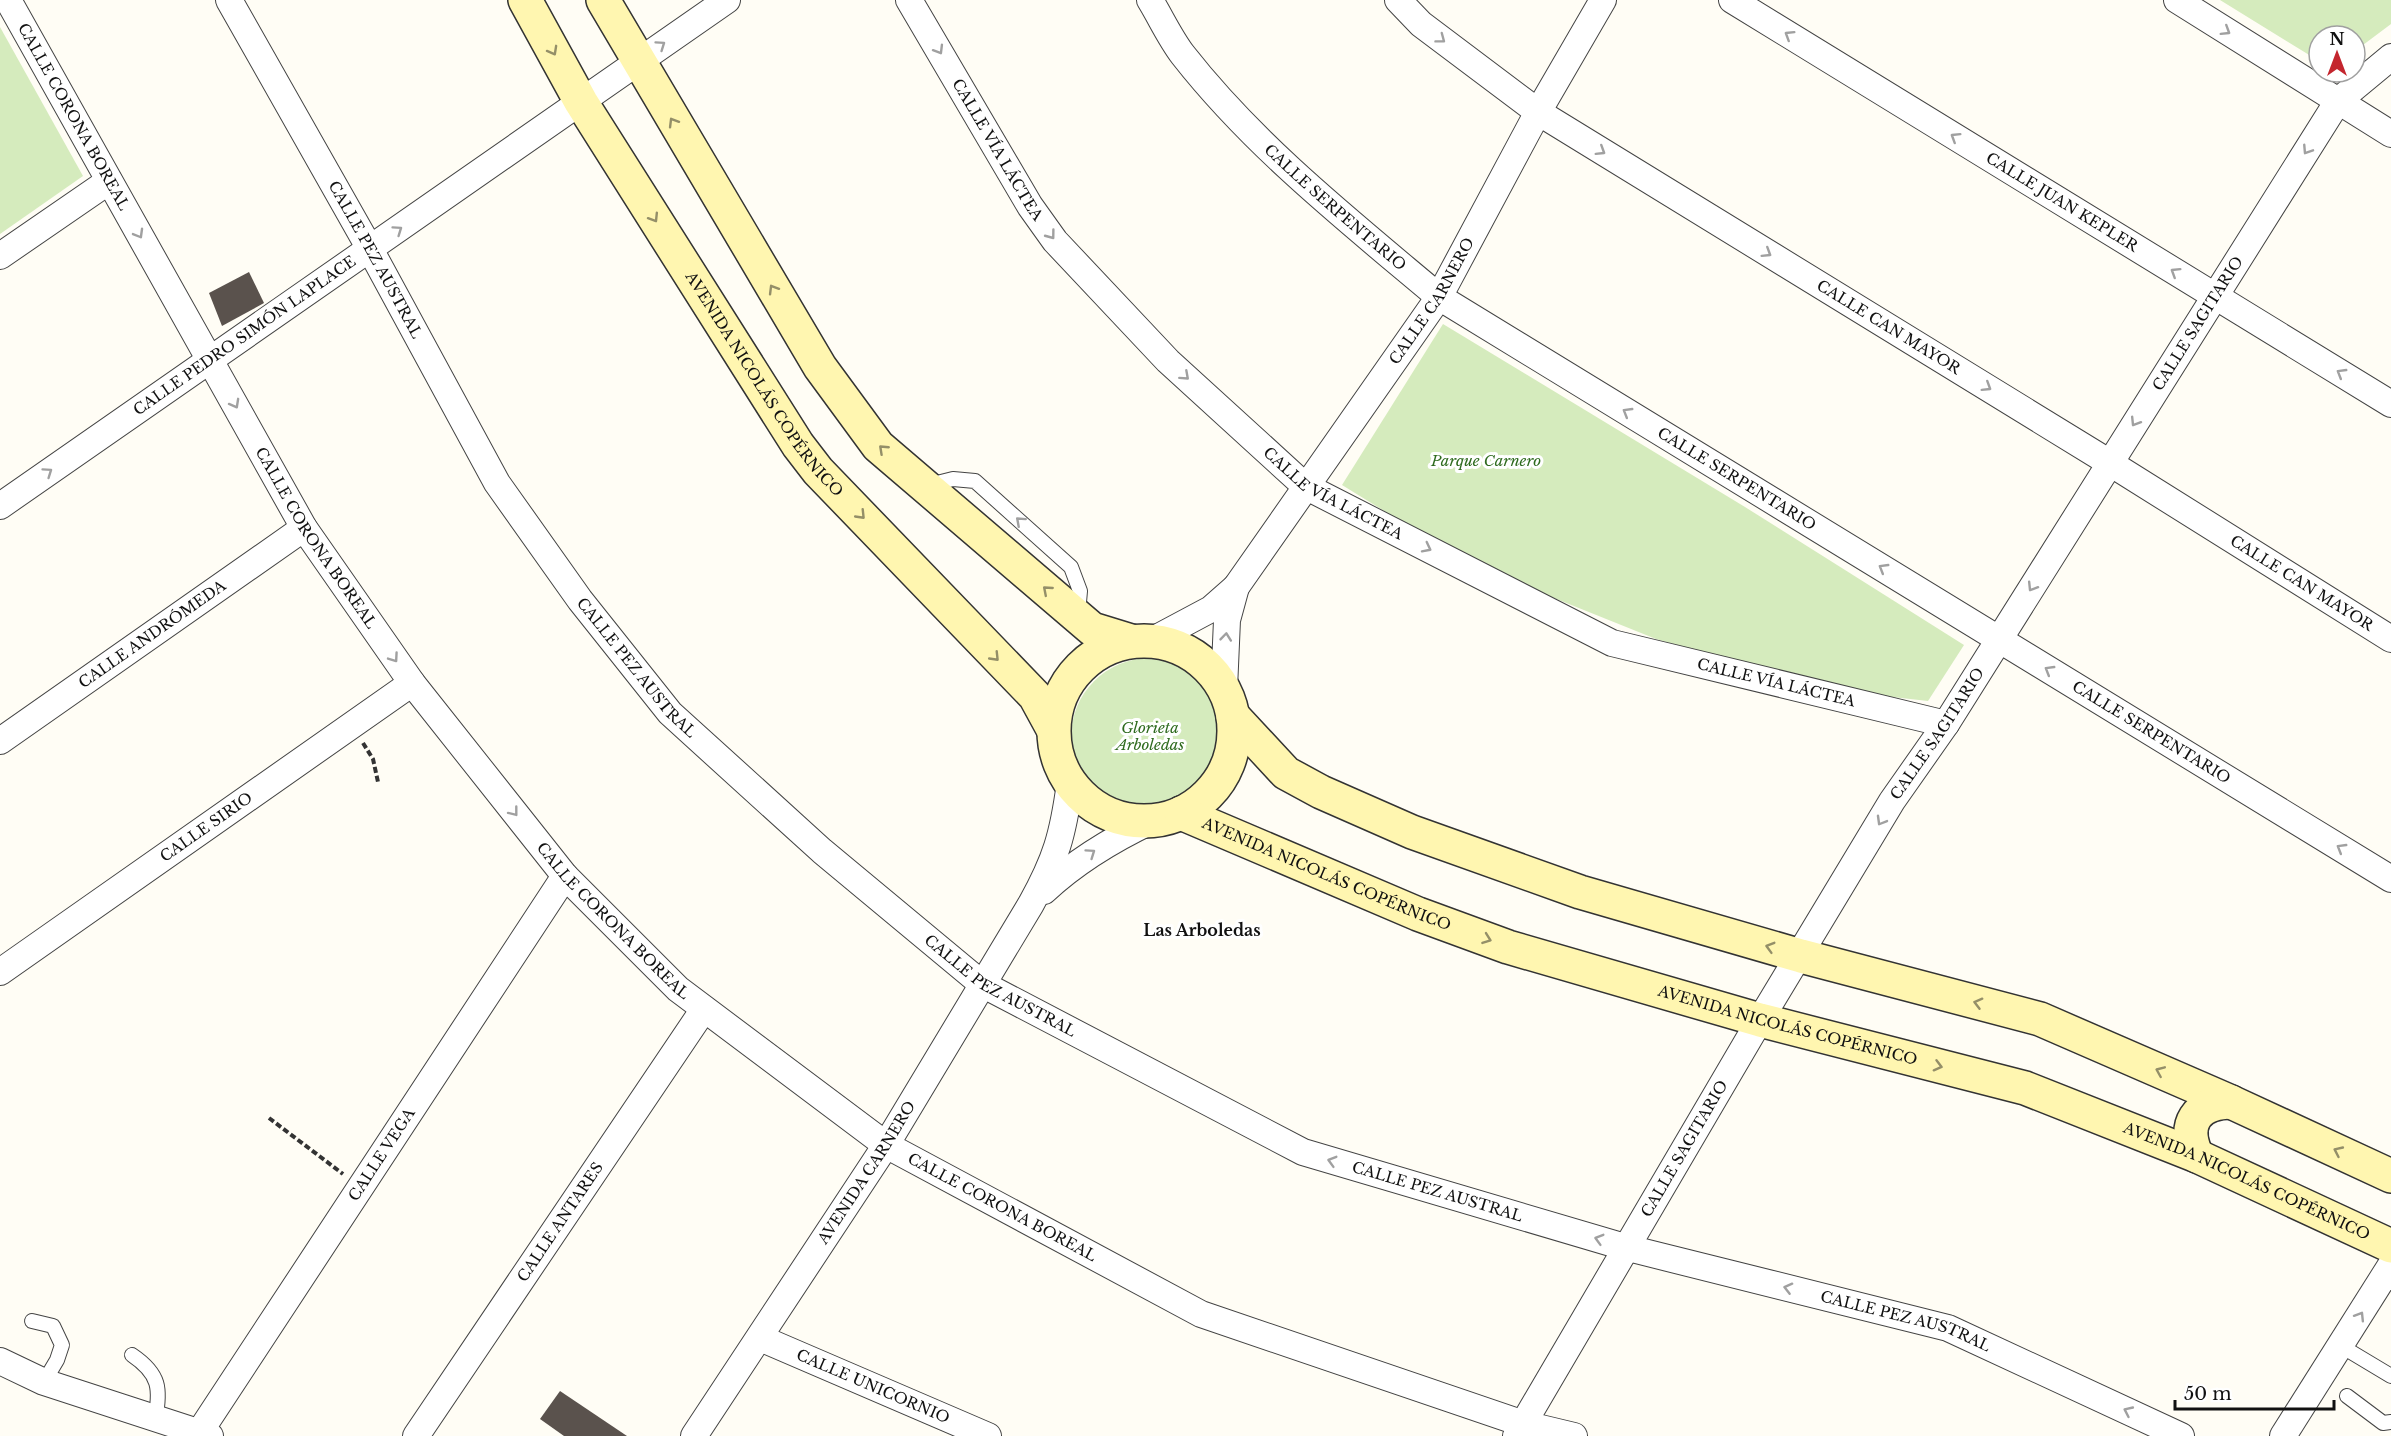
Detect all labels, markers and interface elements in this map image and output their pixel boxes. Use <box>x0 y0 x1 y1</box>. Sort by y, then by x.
street label: CALLE CORONA BOREAL <box>14 20 134 214</box>
one-way arrow <box>2219 24 2230 35</box>
north arrow <box>2307 24 2367 84</box>
text: N <box>2329 29 2345 49</box>
one-way arrow <box>1784 31 1795 42</box>
one-way arrow <box>1435 32 1446 43</box>
one-way arrow <box>654 41 665 52</box>
one-way arrow <box>931 44 943 54</box>
one-way arrow <box>546 45 557 56</box>
street label: CALLE VÍA LÁCTEA <box>948 75 1048 225</box>
one-way arrow <box>669 118 681 128</box>
one-way arrow <box>1951 132 1961 144</box>
street label: CALLE SERPENTARIO <box>1261 140 1410 274</box>
one-way arrow <box>1595 143 1605 155</box>
one-way arrow <box>2303 144 2314 155</box>
street label: CALLE JUAN KEPLER <box>1983 148 2143 256</box>
street label: CALLE PEZ AUSTRAL <box>324 177 427 342</box>
one-way arrow <box>647 212 659 222</box>
one-way arrow <box>391 226 402 237</box>
one-way arrow <box>132 228 143 238</box>
one-way arrow <box>1044 228 1055 239</box>
street label: CALLE CARNERO <box>1385 234 1478 368</box>
one-way arrow <box>1761 245 1771 257</box>
street label: CALLE PEDRO SIMÓN LAPLACE <box>129 251 359 419</box>
street label: CALLE SAGITARIO <box>2148 253 2247 394</box>
street label: AVENIDA NICOLÁS COPÉRNICO <box>681 267 847 500</box>
one-way arrow <box>2171 267 2181 279</box>
street label: CALLE CAN MAYOR <box>1813 275 1965 379</box>
one-way arrow <box>769 285 781 295</box>
one-way arrow <box>1178 369 1189 380</box>
one-way arrow <box>2337 369 2347 381</box>
one-way arrow <box>1981 380 1991 392</box>
one-way arrow <box>228 398 239 408</box>
one-way arrow <box>1623 407 1633 419</box>
one-way arrow <box>2131 416 2143 426</box>
street label: CALLE SERPENTARIO <box>1654 423 1820 534</box>
street label: CALLE VÍA LÁCTEA <box>1260 443 1407 544</box>
street label: CALLE CORONA BOREAL <box>252 444 381 632</box>
one-way arrow <box>880 445 890 456</box>
park label: Parque Carnero <box>1430 451 1541 470</box>
one-way arrow <box>41 468 52 479</box>
one-way arrow <box>853 508 864 519</box>
one-way arrow <box>1016 517 1027 528</box>
street label: CALLE CAN MAYOR <box>2227 531 2378 635</box>
one-way arrow <box>1421 541 1432 553</box>
one-way arrow <box>1879 564 1889 576</box>
street label: CALLE ANDRÓMEDA <box>75 575 230 692</box>
one-way arrow <box>2028 581 2040 591</box>
one-way arrow <box>1043 587 1054 598</box>
street label: CALLE PEZ AUSTRAL <box>573 594 701 741</box>
one-way arrow <box>1219 633 1232 642</box>
one-way arrow <box>988 650 999 660</box>
one-way arrow <box>387 651 398 662</box>
street label: CALLE VÍA LÁCTEA <box>1695 654 1858 711</box>
street label: CALLE SAGITARIO <box>1886 664 1988 803</box>
one-way arrow <box>2045 666 2055 678</box>
street label: CALLE SERPENTARIO <box>2069 676 2234 788</box>
park label: Glorieta Arboledas <box>1114 718 1184 754</box>
street label: CALLE SIRIO <box>156 788 256 866</box>
one-way arrow <box>506 805 517 816</box>
street label: AVENIDA NICOLÁS COPÉRNICO <box>1199 813 1454 934</box>
one-way arrow <box>1876 815 1888 825</box>
street label: CALLE CORONA BOREAL <box>533 838 693 1003</box>
one-way arrow <box>2337 844 2347 856</box>
one-way arrow <box>1085 849 1096 860</box>
district label: Las Arboledas <box>1143 920 1261 940</box>
street label: CALLE PEZ AUSTRAL <box>921 930 1080 1041</box>
one-way arrow <box>1481 932 1492 944</box>
one-way arrow <box>1765 942 1775 954</box>
street label: AVENIDA NICOLÁS COPÉRNICO <box>1655 981 1920 1069</box>
one-way arrow <box>1973 997 1983 1010</box>
one-way arrow <box>1932 1058 1942 1071</box>
one-way arrow <box>2156 1066 2167 1078</box>
street label: CALLE SAGITARIO <box>1637 1077 1732 1220</box>
street label: AVENIDA CARNERO <box>813 1097 919 1248</box>
street label: CALLE VEGA <box>344 1104 419 1204</box>
street label: AVENIDA NICOLÁS COPÉRNICO <box>2120 1118 2373 1244</box>
one-way arrow <box>2333 1147 2344 1159</box>
street label: CALLE CORONA BOREAL <box>905 1148 1100 1265</box>
one-way arrow <box>1327 1156 1337 1168</box>
street label: CALLE PEZ AUSTRAL <box>1350 1157 1525 1225</box>
street label: CALLE ANTARES <box>513 1158 607 1285</box>
one-way arrow <box>1594 1234 1604 1247</box>
one-way arrow <box>1783 1282 1793 1295</box>
street label: CALLE PEZ AUSTRAL <box>1819 1286 1994 1355</box>
one-way arrow <box>2352 1312 2364 1322</box>
street label: CALLE UNICORNIO <box>794 1345 953 1427</box>
scale bar <box>2175 1373 2334 1411</box>
text: 50 m <box>2184 1383 2232 1405</box>
one-way arrow <box>2123 1407 2134 1419</box>

